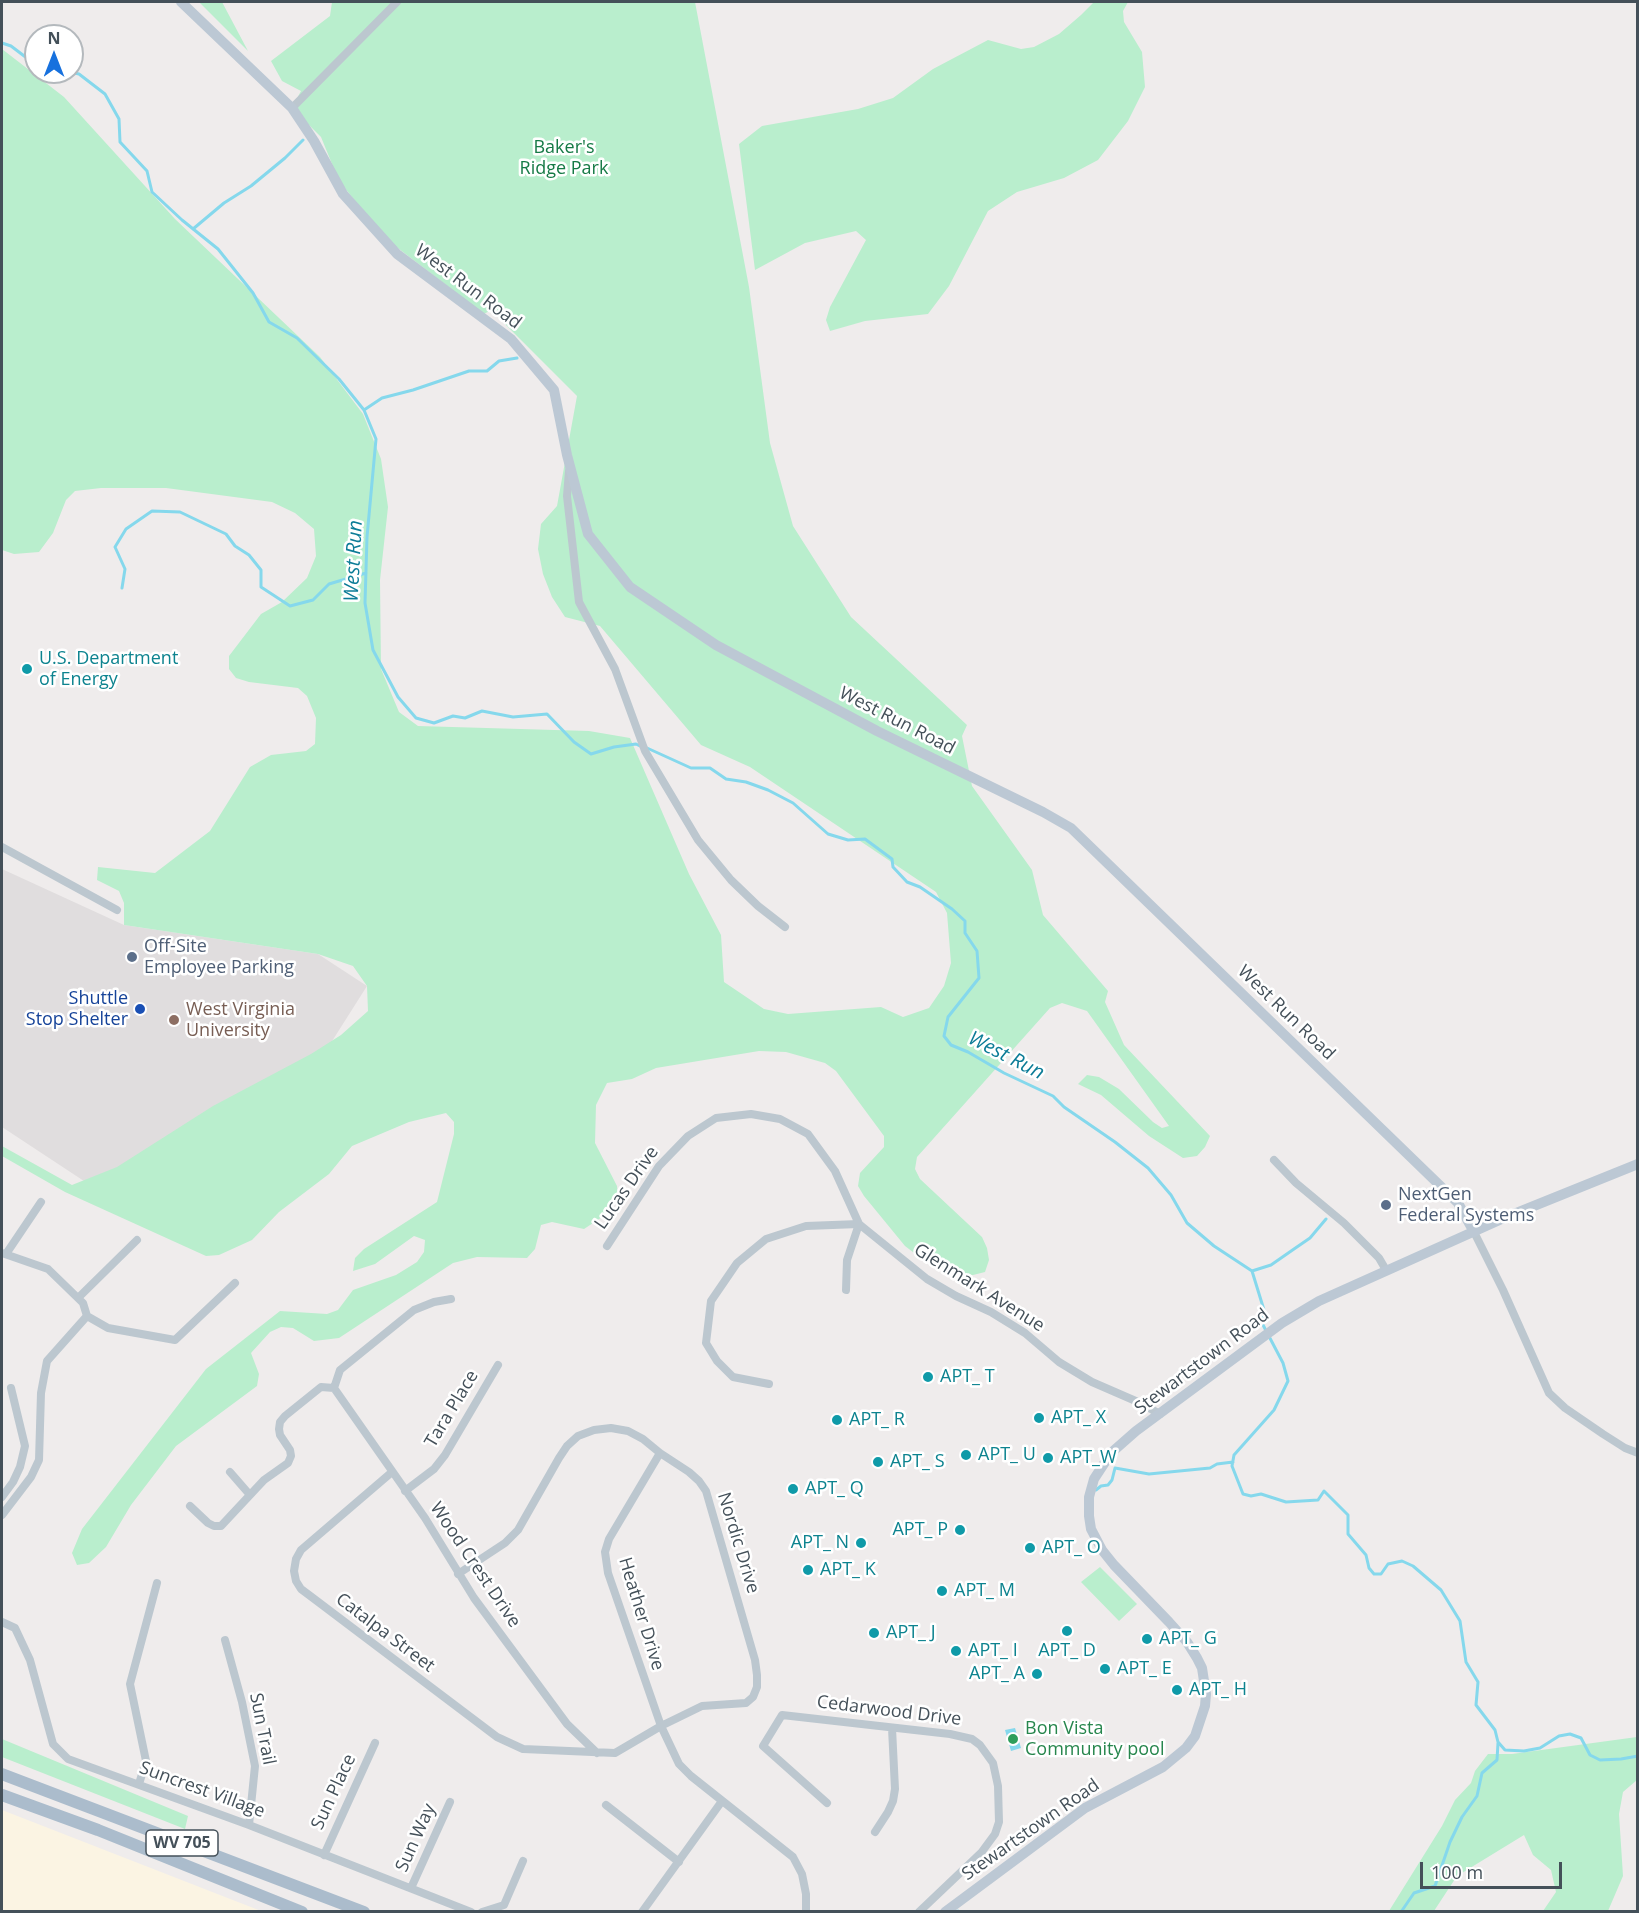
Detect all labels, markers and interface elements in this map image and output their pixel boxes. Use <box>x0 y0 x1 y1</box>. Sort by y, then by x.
north arrow <box>24 24 84 84</box>
text: N <box>47 27 61 49</box>
park label: Baker's Ridge Park <box>520 137 608 180</box>
street label: West Run Road <box>411 240 525 334</box>
water label: West Run <box>340 519 368 603</box>
place label: U.S. Department of Energy <box>39 648 178 690</box>
marker: U.S. Department of Energy <box>20 662 34 676</box>
street label: West Run Road <box>835 683 959 759</box>
place label: Off-Site Employee Parking <box>144 936 294 978</box>
marker: Off-Site Employee Parking <box>125 950 139 964</box>
street label: West Run Road <box>1233 961 1339 1065</box>
place label: Shuttle Stop Shelter <box>26 988 128 1030</box>
place label: West Virginia University <box>186 999 295 1042</box>
marker: Shuttle Stop Shelter <box>133 1002 147 1016</box>
marker: West Virginia University <box>167 1013 181 1027</box>
water label: West Run <box>964 1027 1048 1085</box>
street label: Lucas Drive <box>591 1142 663 1234</box>
place label: NextGen Federal Systems <box>1398 1184 1534 1226</box>
marker: NextGen Federal Systems <box>1379 1198 1393 1212</box>
street label: Glenmark Avenue <box>910 1239 1048 1337</box>
street label: Stewartstown Road <box>1131 1304 1273 1420</box>
place label: APT_ T <box>940 1366 995 1388</box>
street label: Tara Place <box>421 1367 483 1451</box>
marker: APT_ T <box>921 1370 935 1384</box>
place label: APT_ X <box>1051 1407 1106 1429</box>
place label: APT_ R <box>849 1409 905 1431</box>
marker: APT_ X <box>1032 1411 1046 1425</box>
marker: APT_ R <box>830 1413 844 1427</box>
place label: APT_ U <box>978 1444 1036 1466</box>
place label: APT_W <box>1060 1447 1117 1469</box>
marker: APT_ U <box>959 1448 973 1462</box>
place label: APT_ S <box>890 1451 945 1473</box>
marker: APT_W <box>1041 1451 1055 1465</box>
marker: APT_ S <box>871 1455 885 1469</box>
place label: APT_ Q <box>805 1478 864 1500</box>
marker: APT_ Q <box>786 1482 800 1496</box>
street label: Nordic Drive <box>712 1490 764 1596</box>
street label: Wood Crest Drive <box>425 1498 525 1632</box>
place label: APT_ P <box>892 1519 948 1541</box>
marker: APT_ P <box>953 1523 967 1537</box>
place label: APT_ N <box>791 1532 849 1554</box>
marker: APT_ N <box>854 1536 868 1550</box>
place label: APT_ O <box>1042 1537 1101 1559</box>
marker: APT_ O <box>1023 1541 1037 1555</box>
street label: Heather Drive <box>614 1555 668 1673</box>
place label: APT_ K <box>820 1559 876 1581</box>
marker: APT_ K <box>801 1563 815 1577</box>
place label: APT_ M <box>954 1580 1015 1602</box>
marker: APT_ M <box>935 1584 949 1598</box>
street label: Catalpa Street <box>331 1589 439 1677</box>
place label: APT_ J <box>886 1622 936 1644</box>
marker: APT_ D <box>1060 1624 1074 1638</box>
marker: APT_ J <box>867 1626 881 1640</box>
place label: APT_ G <box>1159 1628 1217 1650</box>
marker: APT_ G <box>1140 1632 1154 1646</box>
place label: APT_ I <box>968 1640 1018 1662</box>
place label: APT_ D <box>1038 1640 1096 1662</box>
marker: APT_ I <box>949 1644 963 1658</box>
place label: APT_ E <box>1117 1658 1172 1680</box>
marker: APT_ E <box>1098 1662 1112 1676</box>
place label: APT_ A <box>969 1663 1025 1685</box>
marker: APT_ A <box>1030 1667 1044 1681</box>
place label: APT_ H <box>1189 1679 1247 1701</box>
marker: APT_ H <box>1170 1683 1184 1697</box>
street label: Sun Trail <box>244 1691 280 1767</box>
street label: Cedarwood Drive <box>816 1691 962 1731</box>
place label: Bon Vista Community pool <box>1025 1718 1164 1760</box>
marker: Bon Vista Community pool <box>1006 1732 1020 1746</box>
street label: Sun Place <box>307 1751 361 1833</box>
street label: Suncrest Village <box>136 1757 268 1823</box>
street label: Stewartstown Road <box>958 1775 1104 1885</box>
street label: Sun Way <box>391 1801 441 1875</box>
road number: WV 705 <box>146 1830 218 1856</box>
scale bar <box>1423 1850 1566 1888</box>
text: 100 m <box>1431 1860 1483 1884</box>

